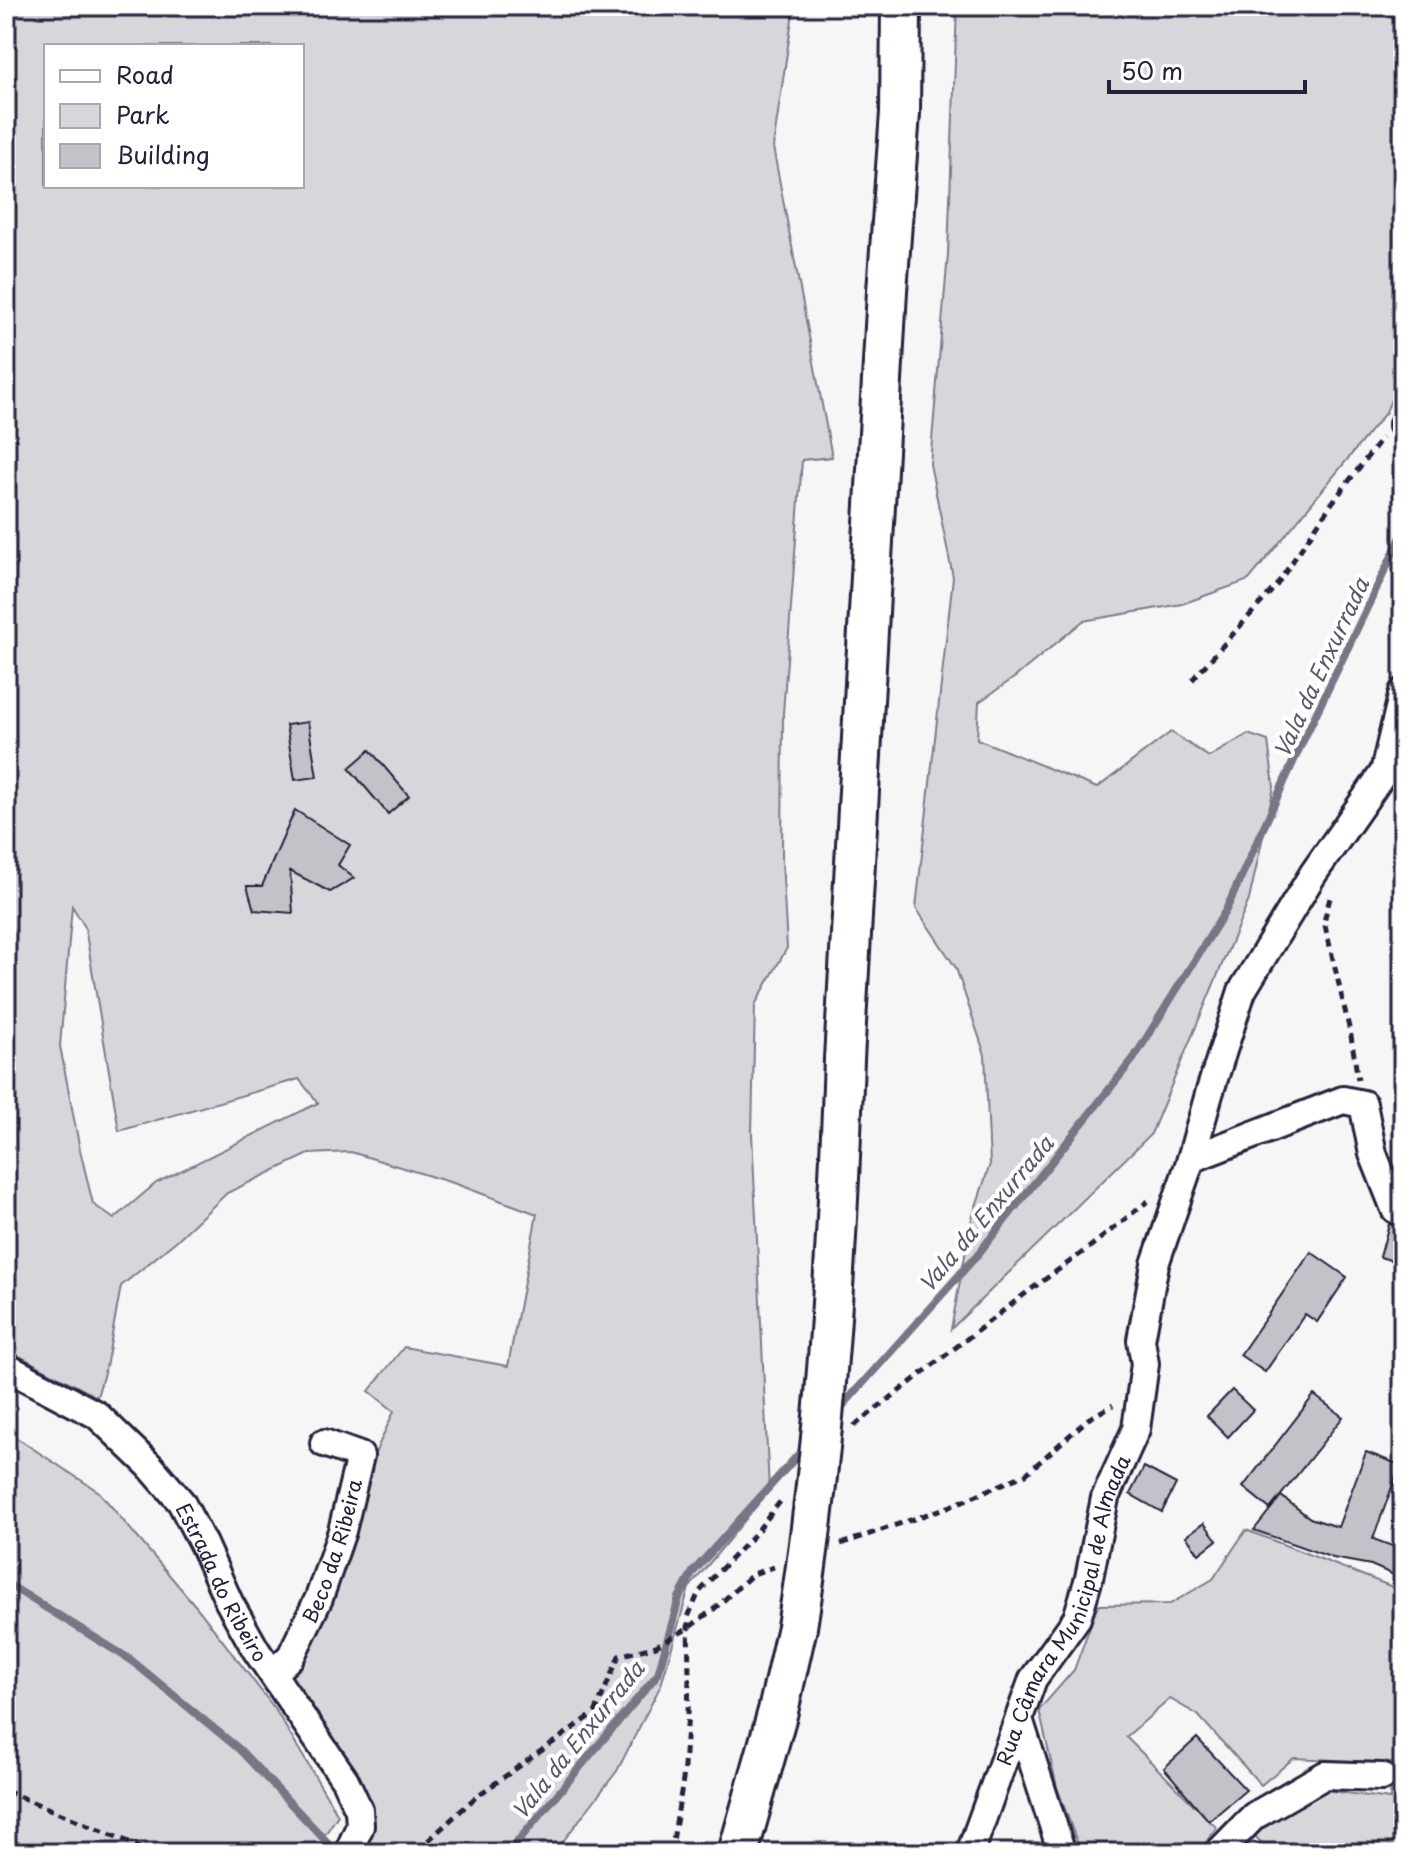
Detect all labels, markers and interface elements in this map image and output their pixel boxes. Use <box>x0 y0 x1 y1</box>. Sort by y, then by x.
legend <box>44 44 304 188</box>
scale bar <box>1109 44 1305 94</box>
text: 50 m <box>1121 52 1183 88</box>
text: Road <box>116 56 174 92</box>
text: Park <box>116 96 170 132</box>
text: Building <box>116 136 210 172</box>
water label: Vala da Enxurrada <box>1264 571 1377 762</box>
water label: Vala da Enxurrada <box>910 1127 1061 1298</box>
street label: Rua Câmara Municipal de Almada <box>988 1450 1138 1769</box>
street label: Beco da Ribeira <box>294 1475 369 1628</box>
street label: Estrada do Ribeiro <box>169 1497 275 1668</box>
water label: Vala da Enxurrada <box>503 1652 652 1825</box>

